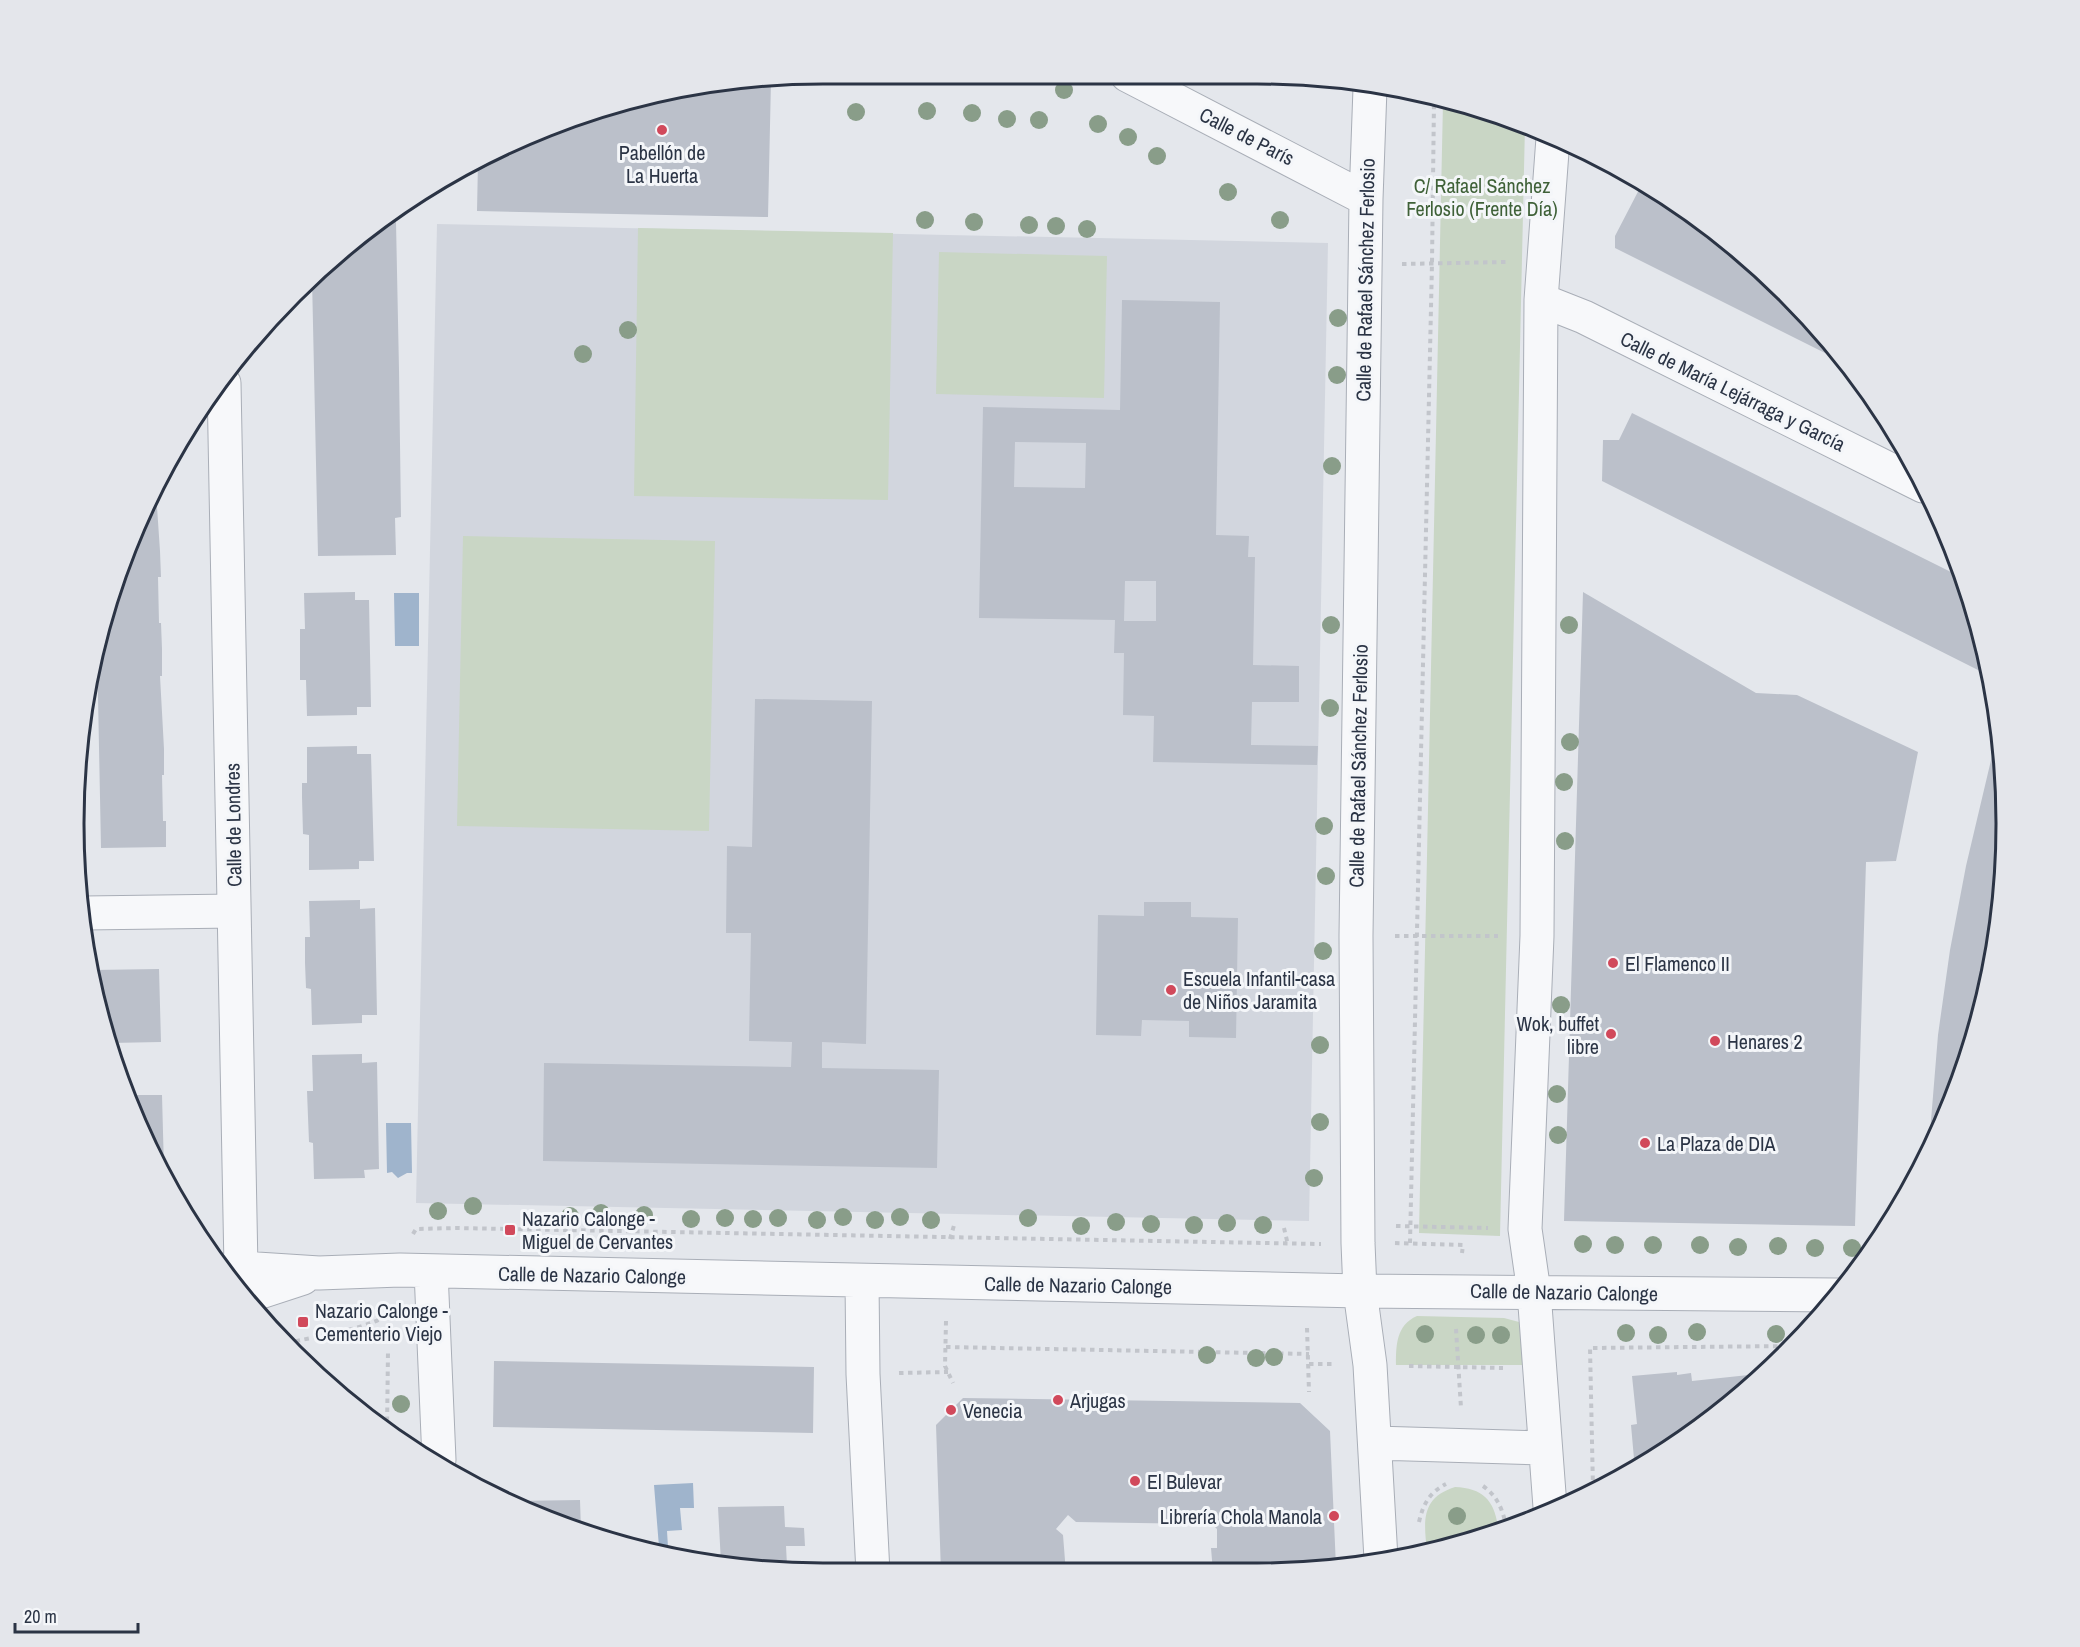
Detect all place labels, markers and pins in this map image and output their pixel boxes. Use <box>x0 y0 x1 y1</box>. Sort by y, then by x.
marker: Pabellón de La Huerta <box>655 123 669 137</box>
place label: Pabellón de La Huerta <box>619 139 705 189</box>
place label: El Flamenco II <box>1625 950 1730 977</box>
marker: El Flamenco II <box>1606 956 1620 970</box>
place label: Escuela Infantil-casa de Niños Jaramita <box>1183 965 1335 1015</box>
marker: Escuela Infantil-casa de Niños Jaramita <box>1164 983 1178 997</box>
place label: Wok, buffet libre <box>1517 1010 1599 1060</box>
marker: Wok, buffet libre <box>1604 1027 1618 1041</box>
place label: Henares 2 <box>1727 1028 1803 1055</box>
marker: Henares 2 <box>1708 1034 1722 1048</box>
place label: La Plaza de DIA <box>1657 1130 1776 1157</box>
marker: La Plaza de DIA <box>1638 1136 1652 1150</box>
place label: Nazario Calonge - Miguel de Cervantes <box>522 1205 673 1255</box>
marker: Nazario Calonge - Miguel de Cervantes <box>503 1223 517 1237</box>
place label: Nazario Calonge - Cementerio Viejo <box>315 1297 449 1347</box>
marker: Nazario Calonge - Cementerio Viejo <box>296 1315 310 1329</box>
place label: Arjugas <box>1069 1387 1126 1414</box>
marker: Arjugas <box>1051 1393 1065 1407</box>
place label: Venecia <box>963 1397 1022 1424</box>
marker: Venecia <box>944 1403 958 1417</box>
place label: El Bulevar <box>1147 1468 1222 1495</box>
marker: El Bulevar <box>1128 1474 1142 1488</box>
place label: Librería Chola Manola <box>1160 1503 1322 1530</box>
marker: Librería Chola Manola <box>1327 1509 1341 1523</box>

